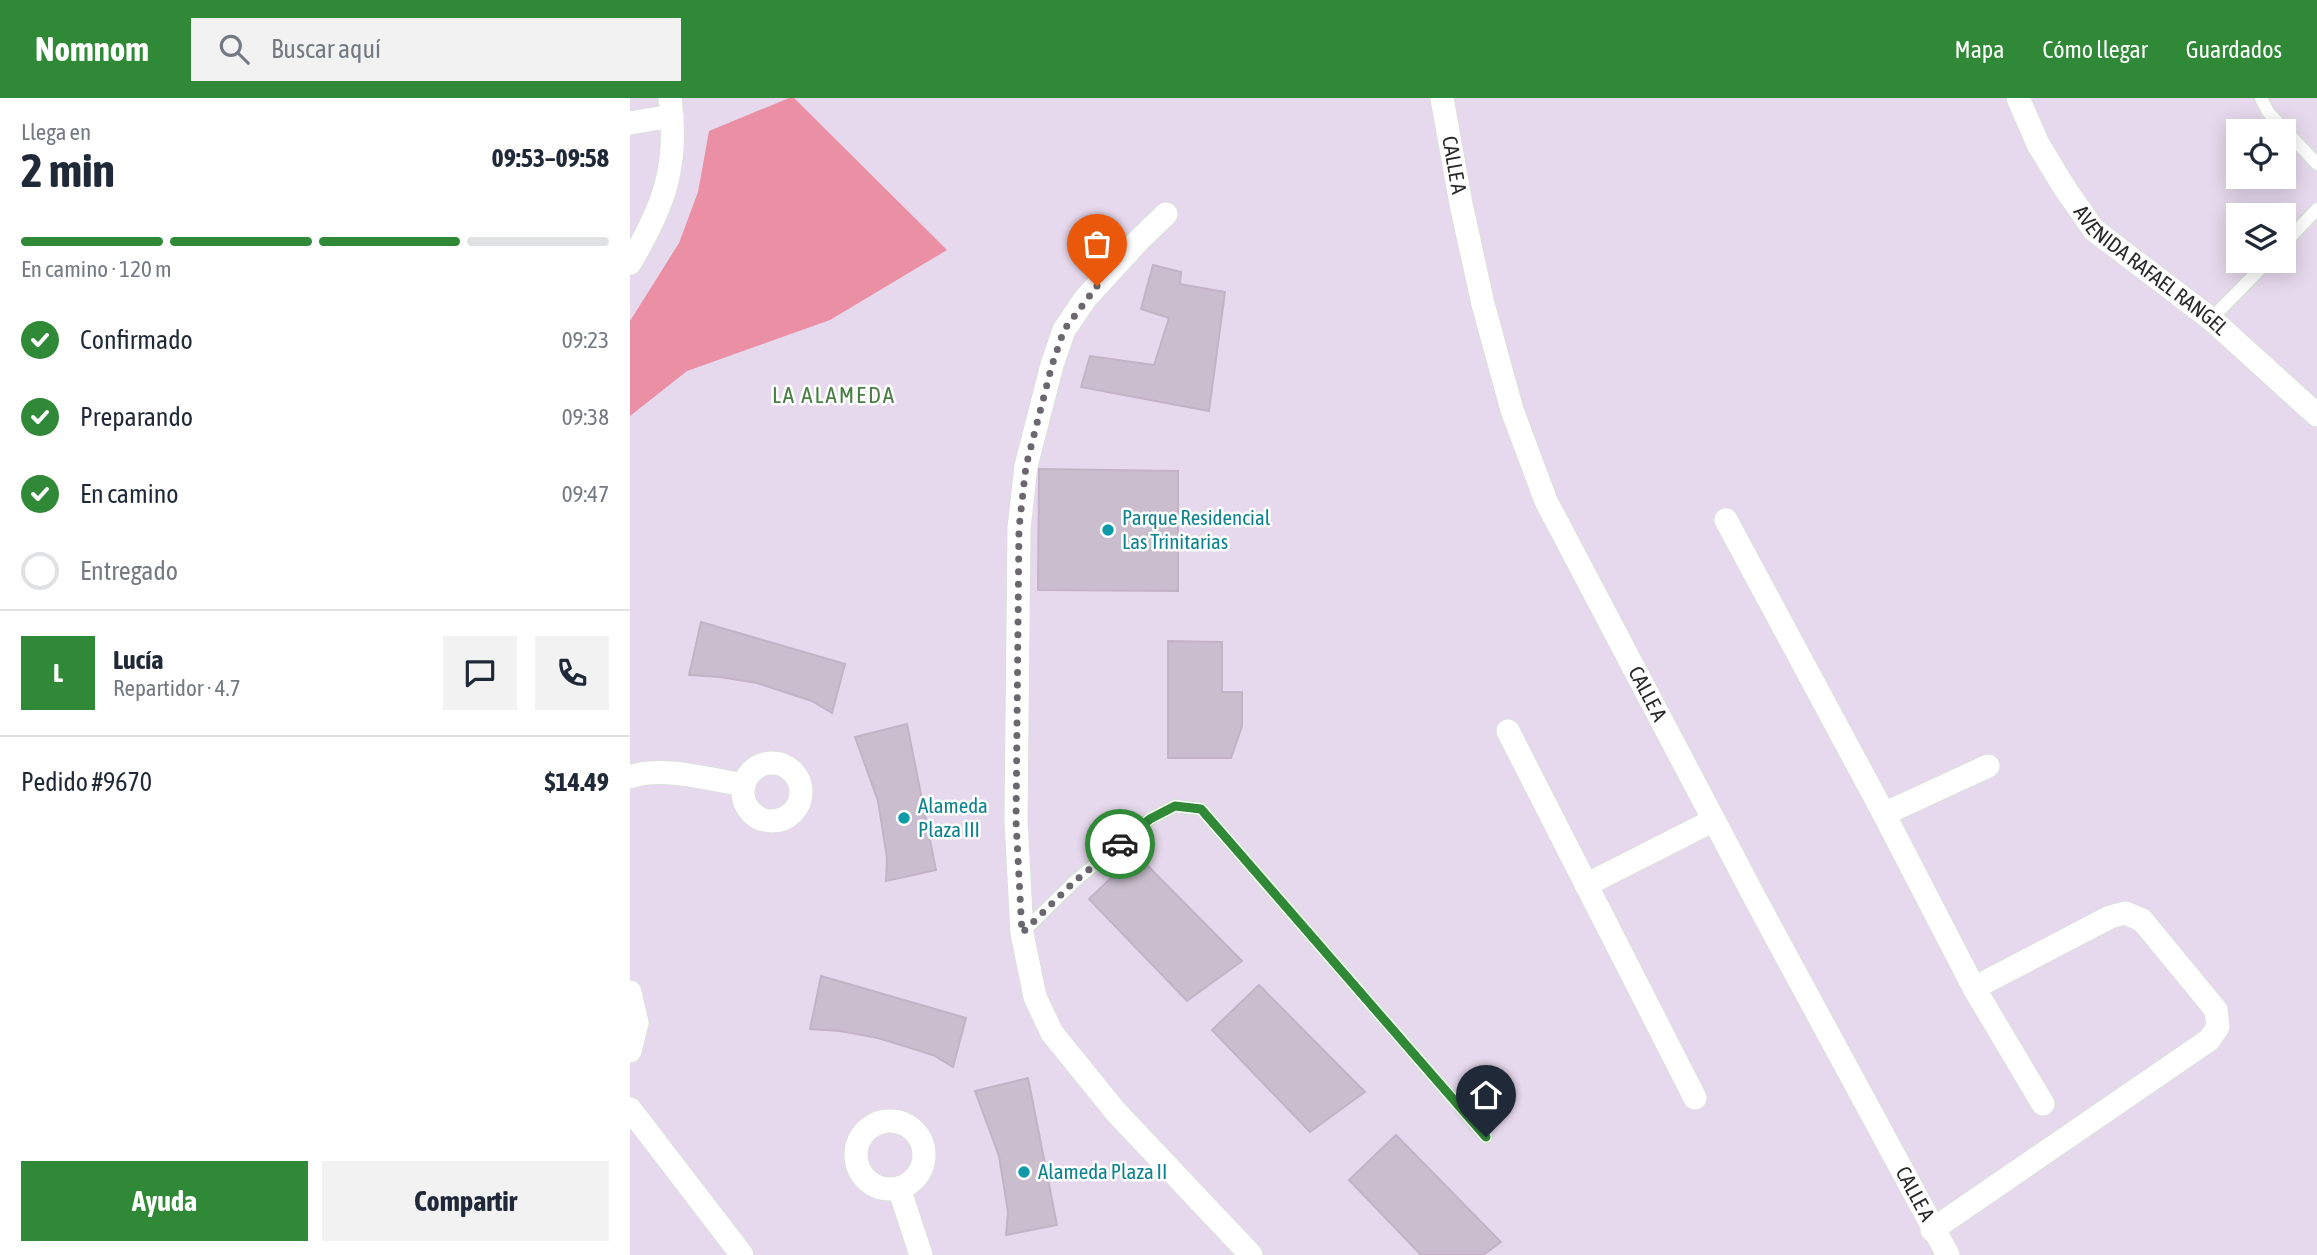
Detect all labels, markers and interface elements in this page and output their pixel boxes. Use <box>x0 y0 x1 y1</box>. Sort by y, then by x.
search box <box>191 18 681 81</box>
text: Nomnom <box>35 30 149 68</box>
icon: search <box>215 30 253 68</box>
text: Buscar aquí <box>271 34 381 64</box>
text: Mapa <box>1955 36 2004 63</box>
text: Cómo llegar <box>2042 36 2148 63</box>
text: Guardados <box>2186 36 2282 63</box>
text: Llega en <box>21 119 91 145</box>
map controls <box>2226 119 2296 273</box>
button: locate <box>2226 119 2296 189</box>
street label: CALLE A <box>1438 134 1472 196</box>
text: 09:53–09:58 <box>492 143 609 173</box>
text: 2 min <box>21 144 115 197</box>
street label: AVENIDA RAFAEL RANGEL <box>2070 200 2233 339</box>
button: layers <box>2226 203 2296 273</box>
pin <box>1067 214 1127 286</box>
icon: bag <box>1078 225 1116 263</box>
text: En camino · 120 m <box>21 256 172 282</box>
icon: check <box>21 321 59 359</box>
text: Confirmado <box>80 325 193 355</box>
text: 09:23 <box>562 327 609 353</box>
district label: LA ALAMEDA <box>772 382 896 408</box>
icon: check <box>21 398 59 436</box>
text: Preparando <box>80 402 193 432</box>
text: 09:38 <box>562 404 609 430</box>
icon: check <box>21 475 59 513</box>
text: En camino <box>80 479 179 509</box>
text: 09:47 <box>562 481 609 507</box>
place label: Parque Residencial Las Trinitarias <box>1122 505 1271 553</box>
marker: Parque Residencial Las Trinitarias <box>1100 522 1116 538</box>
text: Entregado <box>80 556 178 586</box>
button: chat <box>443 636 517 710</box>
button: phone <box>535 636 609 710</box>
text: Lucía <box>113 645 163 675</box>
text: L <box>53 658 63 688</box>
street label: CALLE A <box>1624 662 1673 725</box>
text: Repartidor · 4.7 <box>113 675 240 701</box>
text: Pedido #9670 <box>21 767 152 797</box>
text: $14.49 <box>545 767 609 797</box>
place label: Alameda Plaza III <box>918 793 988 841</box>
courier <box>1085 809 1155 879</box>
marker: Alameda Plaza III <box>896 810 912 826</box>
icon: car <box>1101 825 1139 863</box>
pin <box>1456 1065 1516 1137</box>
icon: home <box>1467 1076 1505 1114</box>
place label: Alameda Plaza II <box>1038 1159 1167 1183</box>
button: Ayuda <box>21 1161 308 1241</box>
button: Compartir <box>322 1161 609 1241</box>
street label: CALLE A <box>1891 1162 1940 1225</box>
marker: Alameda Plaza II <box>1016 1164 1032 1180</box>

